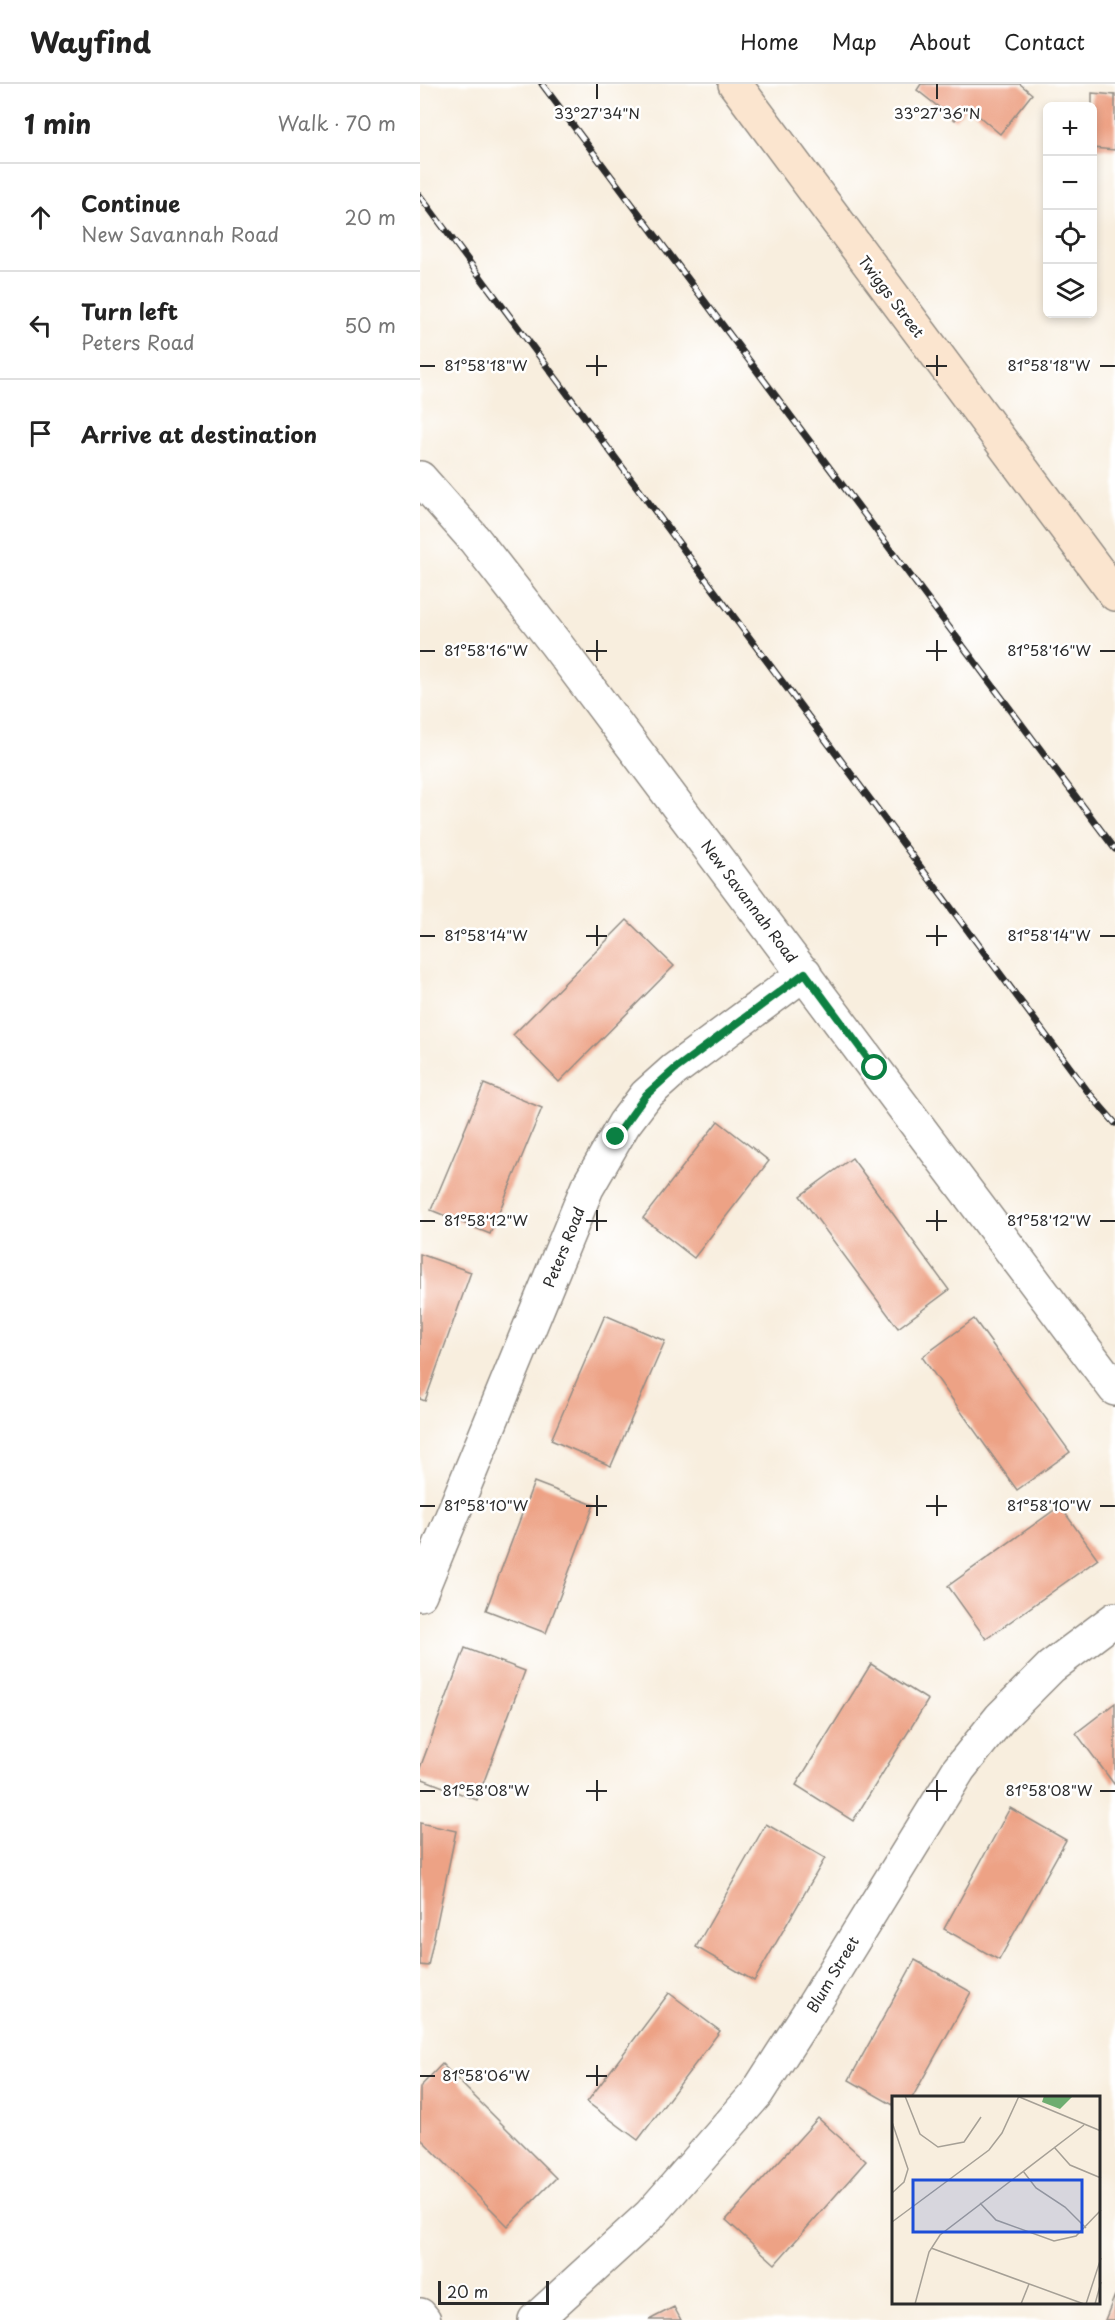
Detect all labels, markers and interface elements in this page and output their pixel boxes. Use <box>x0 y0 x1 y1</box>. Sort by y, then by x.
text: Wayfind <box>30 20 151 63</box>
text: Home <box>740 25 799 57</box>
text: Map <box>832 25 877 57</box>
text: About <box>910 25 971 57</box>
text: Contact <box>1004 25 1085 57</box>
text: 33°27'34"N <box>554 101 640 124</box>
text: 33°27'36"N <box>894 101 980 124</box>
map controls <box>1043 102 1097 318</box>
button: + <box>1043 102 1097 156</box>
text: 1 min <box>24 104 91 143</box>
text: Walk · 70 m <box>278 108 396 138</box>
button: − <box>1043 156 1097 210</box>
text: Continue <box>81 186 180 219</box>
icon: ahead <box>24 201 57 234</box>
text: 20 m <box>344 202 396 232</box>
button: locate <box>1043 210 1097 264</box>
text: New Savannah Road <box>81 219 279 249</box>
street label: Twiggs Street <box>853 250 931 342</box>
button: layers <box>1043 264 1097 318</box>
text: Turn left <box>81 294 178 327</box>
icon: left <box>24 309 57 342</box>
text: 50 m <box>344 310 396 340</box>
text: Peters Road <box>81 327 195 357</box>
text: 81°58'18"W <box>445 353 528 376</box>
text: 81°58'18"W <box>1008 353 1091 376</box>
icon: arrive <box>24 417 57 450</box>
text: Arrive at destination <box>81 417 317 450</box>
text: 81°58'16"W <box>444 638 528 661</box>
text: 81°58'16"W <box>1007 638 1091 661</box>
street label: New Savannah Road <box>696 835 804 967</box>
text: 81°58'14"W <box>444 923 528 946</box>
text: 81°58'14"W <box>1007 923 1091 946</box>
route start <box>861 1054 887 1080</box>
route end <box>602 1123 628 1149</box>
street label: Peters Road <box>536 1203 590 1291</box>
text: 81°58'12"W <box>444 1208 529 1231</box>
text: 81°58'12"W <box>1007 1208 1092 1231</box>
text: 81°58'10"W <box>444 1493 529 1516</box>
text: 81°58'10"W <box>1007 1493 1092 1516</box>
text: 81°58'08"W <box>443 1778 530 1801</box>
text: 81°58'08"W <box>1006 1778 1093 1801</box>
street label: Blum Street <box>800 1931 864 2017</box>
text: 81°58'06"W <box>442 2063 530 2086</box>
inset map <box>892 2096 1100 2305</box>
scale bar <box>438 2278 549 2306</box>
text: 20 m <box>447 2279 488 2303</box>

